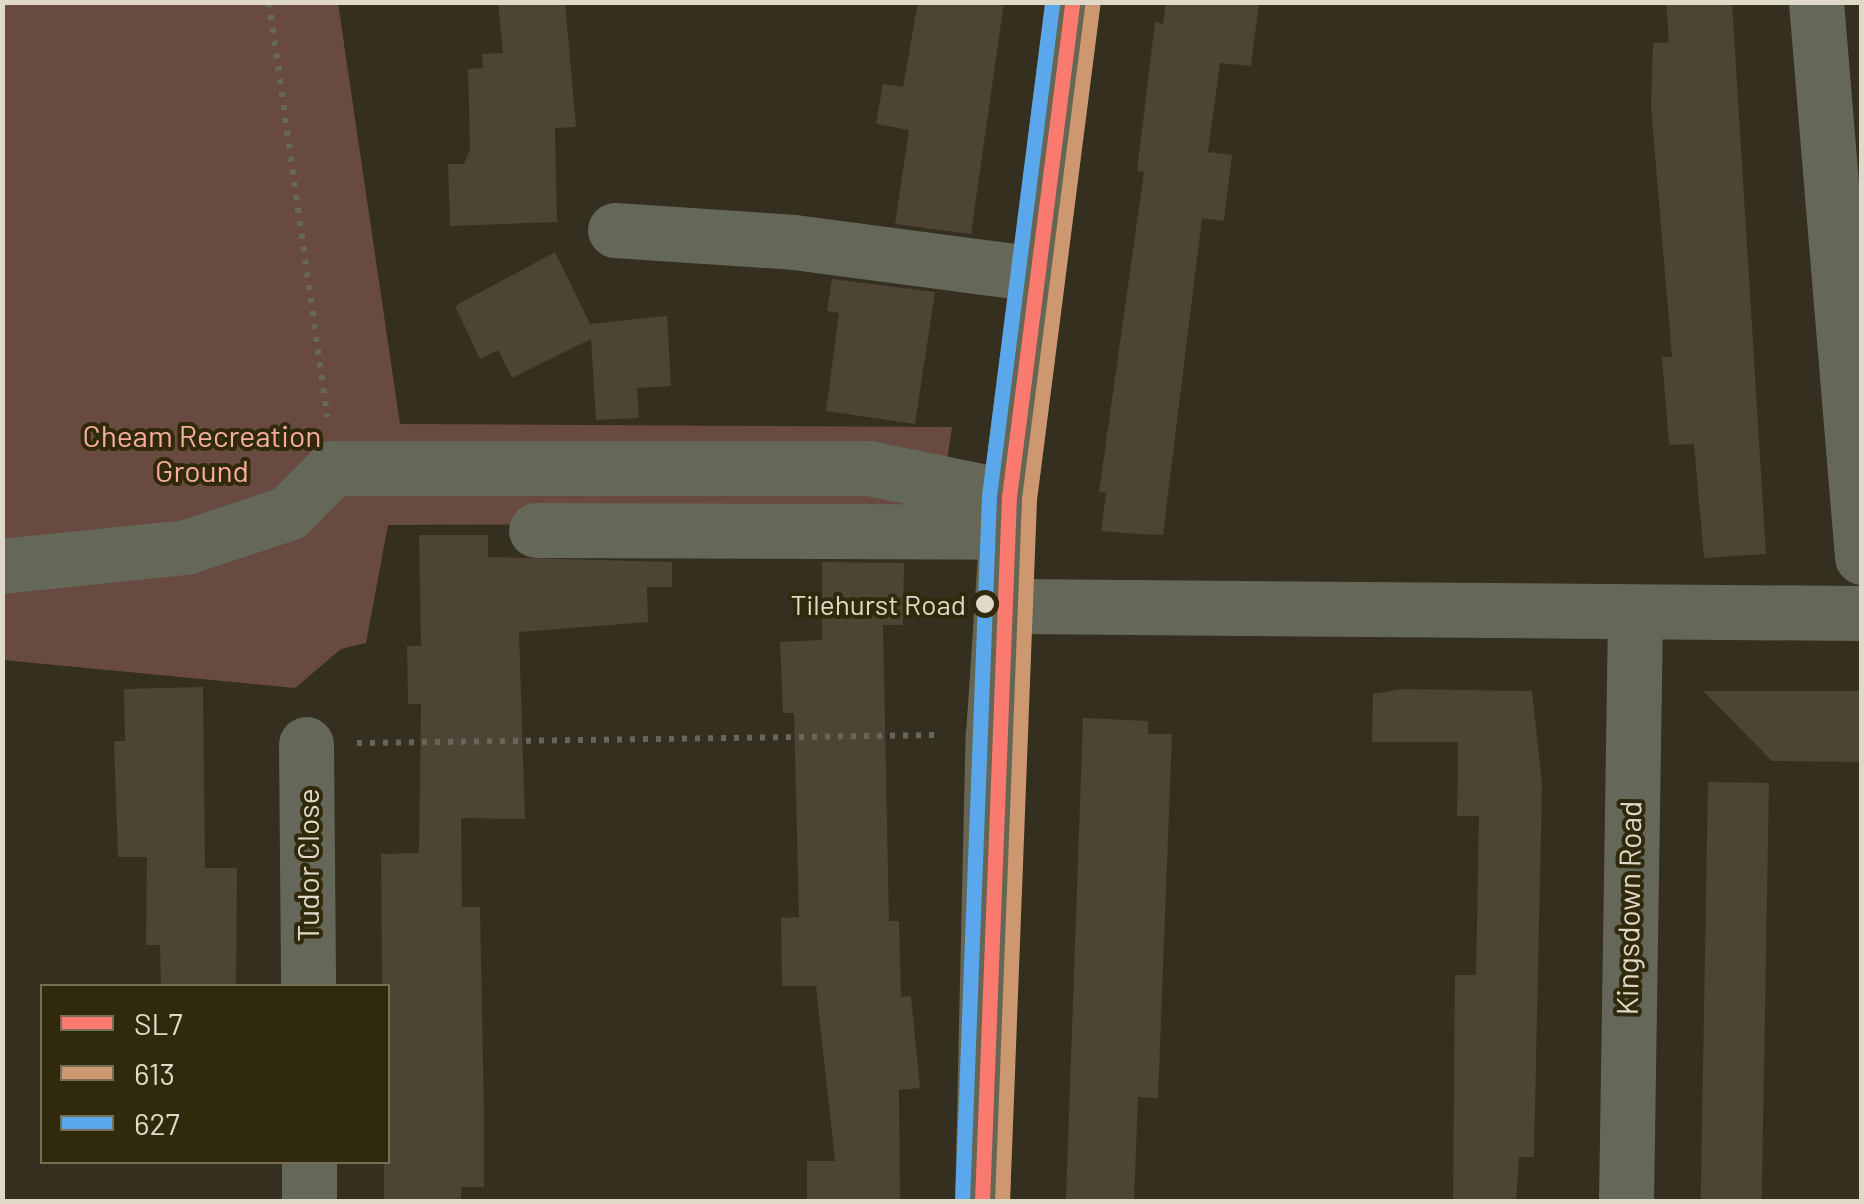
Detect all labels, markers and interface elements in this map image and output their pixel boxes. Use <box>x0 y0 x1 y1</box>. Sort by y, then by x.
park label: Cheam Recreation Ground <box>83 417 321 488</box>
place label: Tilehurst Road <box>791 587 966 621</box>
marker: Tilehurst Road <box>975 594 995 614</box>
street label: Tudor Close <box>289 788 325 942</box>
street label: Kingsdown Road <box>1608 800 1648 1016</box>
legend <box>40 984 390 1164</box>
text: SL7 <box>134 1005 183 1041</box>
text: 613 <box>134 1055 175 1091</box>
text: 627 <box>134 1105 180 1141</box>

